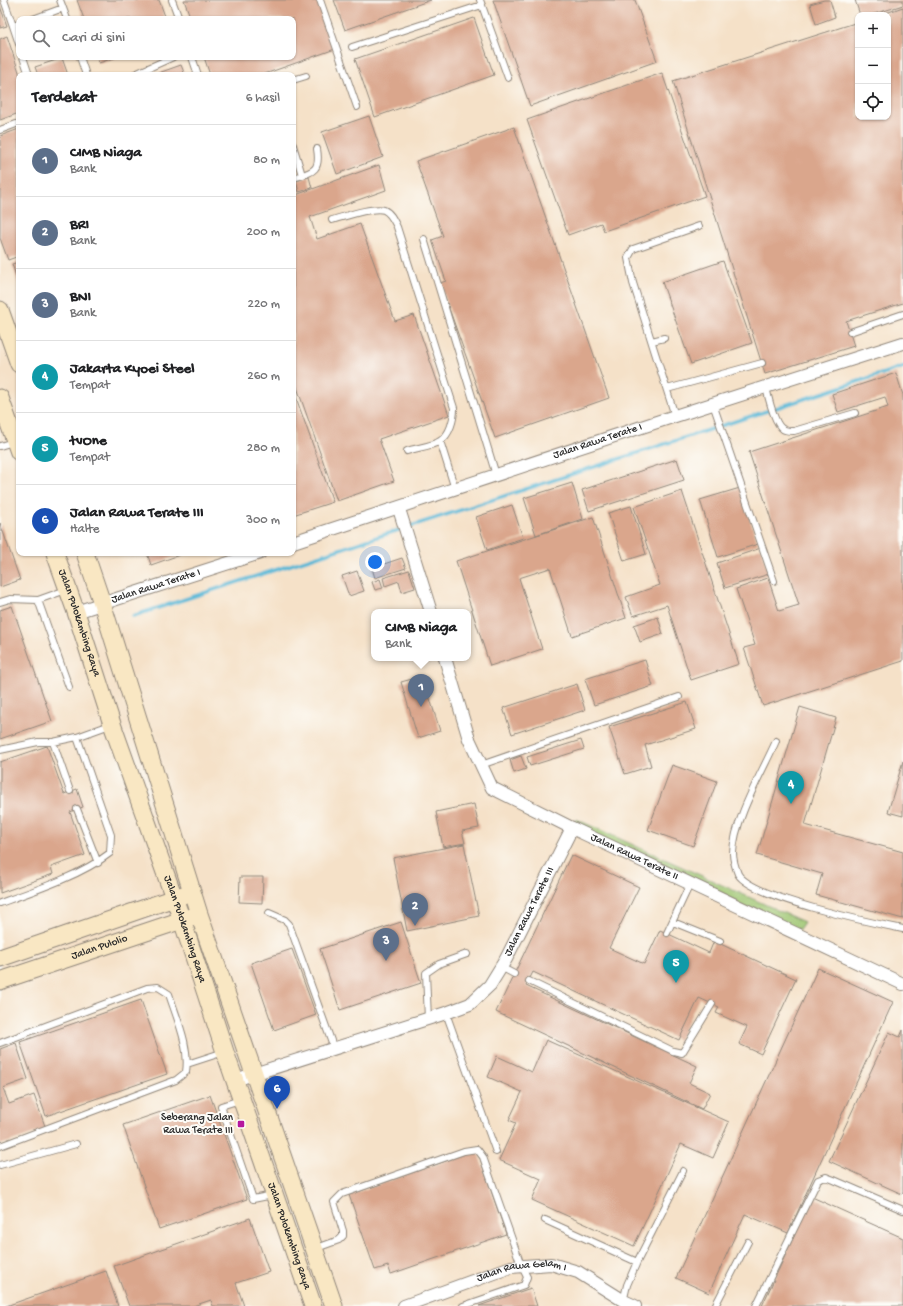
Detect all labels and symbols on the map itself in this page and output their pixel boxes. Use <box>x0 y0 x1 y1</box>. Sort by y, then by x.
street label: Jalan Rawa Terate I <box>552 421 644 462</box>
your location <box>365 552 385 572</box>
street label: Jalan Rawa Terate I <box>110 566 202 606</box>
street label: Jalan Pulokambing Raya <box>55 568 103 679</box>
pin: 1 <box>408 674 434 707</box>
pin: 4 <box>778 771 804 804</box>
street label: Jalan Rawa Terate II <box>589 832 680 883</box>
street label: Jalan Rawa Terate III <box>502 865 557 958</box>
street label: Jalan Pulokambing Raya <box>161 874 208 985</box>
pin: 2 <box>402 893 428 926</box>
pin: 3 <box>373 928 399 961</box>
street label: Jalan Pulolio <box>70 933 129 963</box>
pin: 5 <box>663 950 689 983</box>
pin: 6 <box>264 1076 290 1109</box>
place label: Seberang Jalan Rawa Terate III <box>161 1112 234 1137</box>
marker: Seberang Jalan Rawa Terate III <box>236 1119 246 1129</box>
street label: Jalan Pulokambing Raya <box>265 1181 313 1292</box>
street label: Jalan Rawa Gelam I <box>475 1258 568 1285</box>

